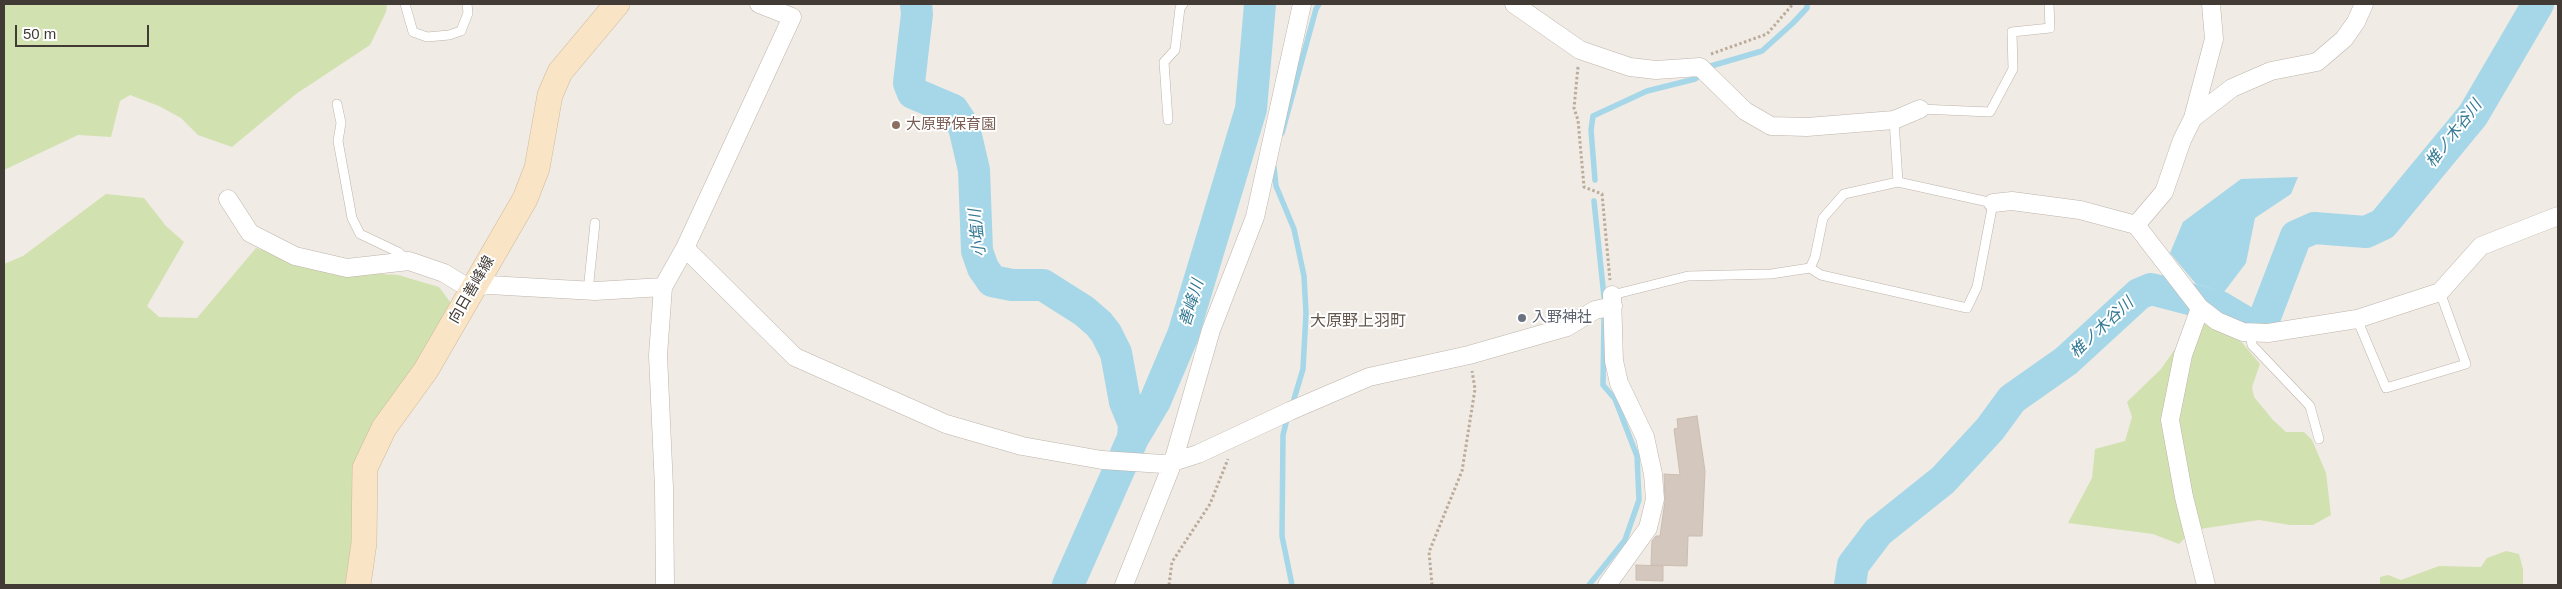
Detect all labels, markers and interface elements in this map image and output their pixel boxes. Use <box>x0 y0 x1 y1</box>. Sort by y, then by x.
scale bar <box>18 15 151 47</box>
text: 50 m <box>23 25 56 42</box>
water label: 椎ノ木谷川 <box>2422 97 2486 171</box>
place label: 大原野保育園 <box>906 116 996 134</box>
marker: 大原野保育園 <box>890 119 902 131</box>
water label: 小塩川 <box>966 208 990 258</box>
street label: 向日善峰線 <box>445 253 499 327</box>
water label: 善峰川 <box>1176 277 1208 329</box>
water label: 椎ノ木谷川 <box>2066 294 2138 362</box>
place label: 入野神社 <box>1532 309 1592 327</box>
district label: 大原野上羽町 <box>1310 312 1406 332</box>
marker: 入野神社 <box>1516 312 1528 324</box>

